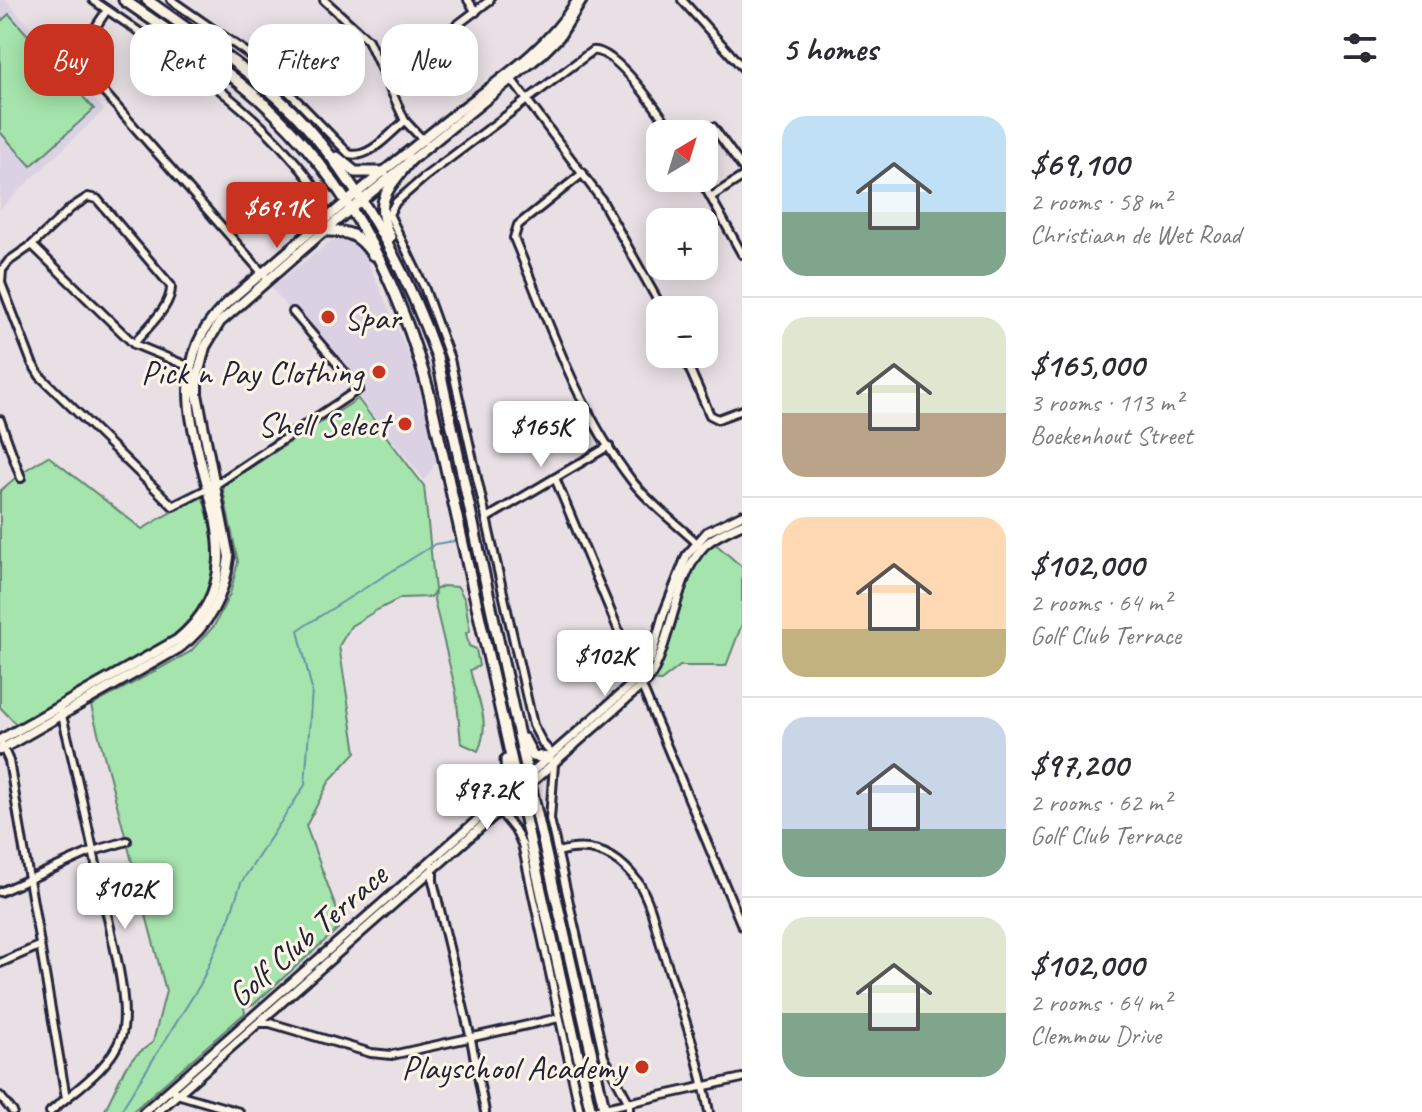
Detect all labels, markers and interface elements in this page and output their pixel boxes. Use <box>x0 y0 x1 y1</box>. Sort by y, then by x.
chip: Buy <box>24 24 114 96</box>
chip: Rent <box>130 24 232 96</box>
chip: Filters <box>248 24 365 96</box>
chip: New <box>381 24 478 96</box>
icon: filters <box>1338 26 1382 70</box>
text: 5 homes <box>782 27 877 70</box>
north arrow <box>646 120 718 192</box>
map controls <box>646 120 718 368</box>
text: $69,100 <box>1030 142 1129 185</box>
icon: home <box>846 148 942 244</box>
pin: $69.1K <box>212 182 342 250</box>
text: 2 rooms · 58 m² <box>1030 185 1171 218</box>
text: $69.1K <box>244 191 310 224</box>
button: + <box>646 208 718 280</box>
text: Christiaan de Wet Road <box>1030 218 1241 251</box>
place label: Spar <box>344 296 403 339</box>
button: − <box>646 296 718 368</box>
marker: Spar <box>319 308 337 326</box>
text: $165,000 <box>1030 343 1144 386</box>
icon: home <box>846 349 942 445</box>
place label: Pick n Pay Clothing <box>141 351 365 394</box>
marker: Pick n Pay Clothing <box>370 363 388 381</box>
text: 3 rooms · 113 m² <box>1030 386 1182 419</box>
pin: $165K <box>485 401 597 469</box>
place label: Shell Select <box>258 403 394 446</box>
text: $165K <box>511 410 571 443</box>
marker: Shell Select <box>396 415 414 433</box>
text: Boekenhout Street <box>1030 419 1192 452</box>
text: $102,000 <box>1030 543 1144 586</box>
icon: home <box>846 549 942 645</box>
text: 2 rooms · 64 m² <box>1030 586 1171 619</box>
text: Golf Club Terrace <box>1030 619 1181 652</box>
pin: $102K <box>549 630 661 698</box>
text: $102K <box>575 639 635 672</box>
text: $97,200 <box>1030 743 1128 786</box>
icon: home <box>846 749 942 845</box>
pin: $97.2K <box>422 764 552 832</box>
text: $97.2K <box>455 773 519 806</box>
text: 2 rooms · 62 m² <box>1030 786 1171 819</box>
text: Golf Club Terrace <box>1030 819 1181 852</box>
street label: Golf Club Terrace <box>218 853 397 1016</box>
pin: $102K <box>69 863 181 931</box>
text: $102K <box>95 872 155 905</box>
text: $102,000 <box>1030 943 1144 986</box>
icon: home <box>846 949 942 1045</box>
text: 2 rooms · 64 m² <box>1030 986 1171 1019</box>
text: Clemmow Drive <box>1030 1019 1161 1052</box>
place label: Playschool Academy <box>402 1046 628 1089</box>
marker: Playschool Academy <box>633 1058 651 1076</box>

